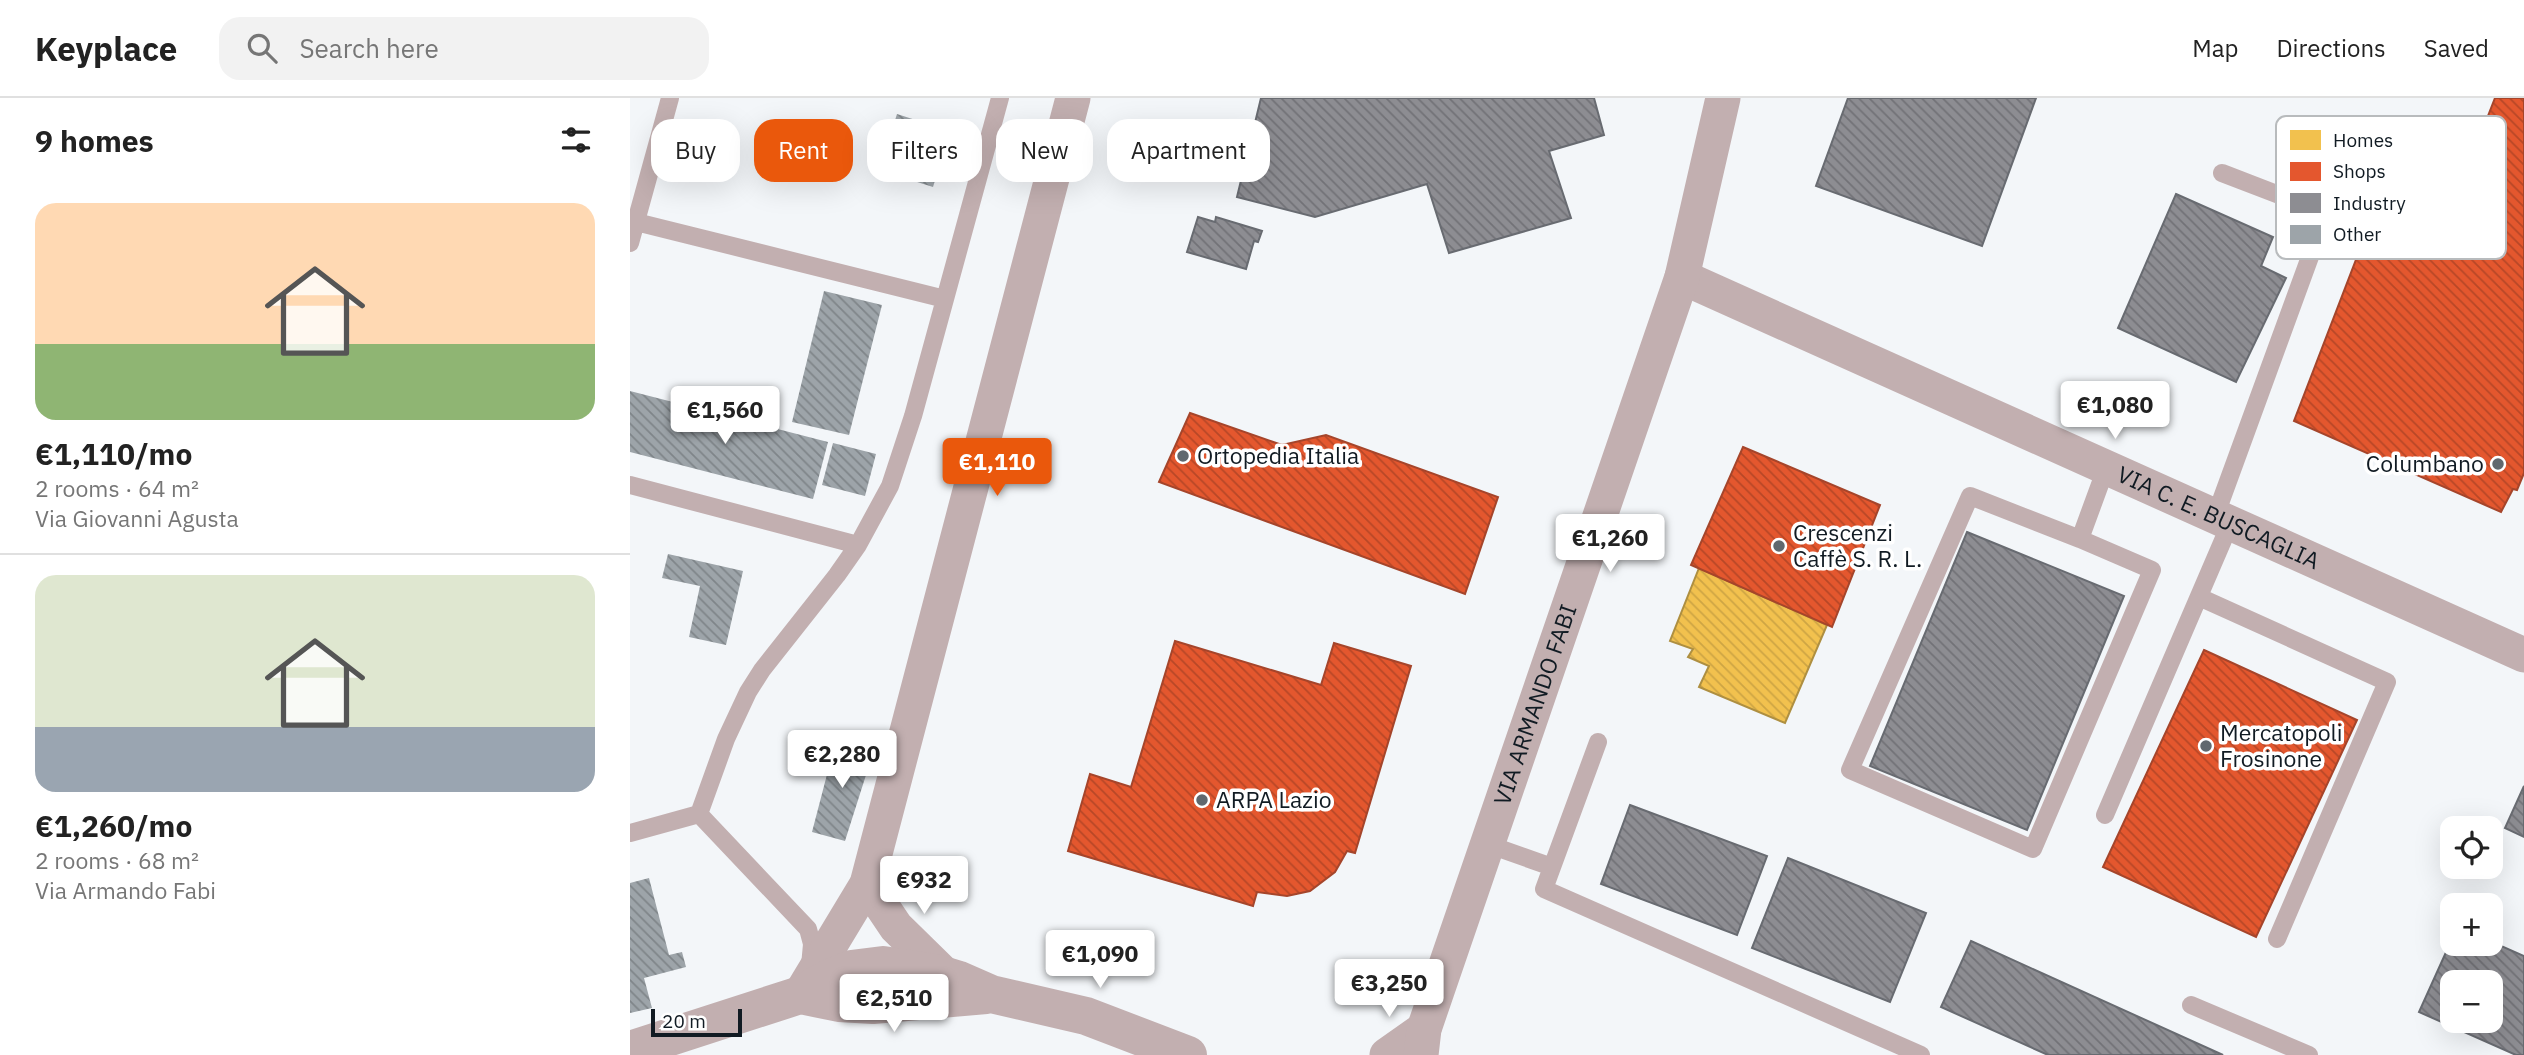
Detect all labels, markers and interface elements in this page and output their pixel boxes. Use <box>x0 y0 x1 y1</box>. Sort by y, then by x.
search box <box>219 17 709 80</box>
text: Keyplace <box>35 27 177 70</box>
icon: search <box>243 29 281 67</box>
text: Search here <box>299 31 439 65</box>
text: Map <box>2192 32 2238 64</box>
text: Directions <box>2276 32 2386 64</box>
text: Saved <box>2424 32 2489 64</box>
legend <box>2276 116 2506 259</box>
chip: Buy <box>651 119 740 182</box>
chip: Rent <box>754 119 853 182</box>
chip: Filters <box>867 119 982 182</box>
chip: New <box>996 119 1093 182</box>
chip: Apartment <box>1107 119 1270 182</box>
text: 9 homes <box>35 121 154 160</box>
icon: filters <box>557 121 595 159</box>
text: Homes <box>2333 128 2393 152</box>
text: Shops <box>2333 159 2386 183</box>
text: Industry <box>2333 191 2406 215</box>
text: Other <box>2333 222 2381 246</box>
icon: home <box>252 248 378 374</box>
pin: €1,080 <box>2058 382 2172 441</box>
pin: €1,560 <box>668 386 782 446</box>
text: €1,080 <box>2077 389 2153 419</box>
text: €1,560 <box>687 394 763 424</box>
text: €1,110/mo <box>35 434 192 473</box>
pin: €1,110 <box>940 438 1054 498</box>
place label: Ortopedia Italia <box>1197 440 1359 470</box>
text: €1,110 <box>959 446 1035 476</box>
marker: Ortopedia Italia <box>1175 448 1191 464</box>
place label: Columbano <box>2366 448 2484 478</box>
marker: Columbano <box>2490 456 2506 472</box>
street label: VIA C. E. BUSCAGLIA <box>2113 458 2325 575</box>
text: 2 rooms · 64 m² <box>35 473 199 503</box>
text: Via Giovanni Agusta <box>35 503 239 533</box>
pin: €1,260 <box>1553 514 1667 574</box>
place label: Crescenzi Caffè S. R. L. <box>1793 517 1922 573</box>
text: €1,260 <box>1572 522 1648 552</box>
marker: Crescenzi Caffè S. R. L. <box>1771 538 1787 554</box>
street label: VIA ARMANDO FABI <box>1486 600 1583 809</box>
icon: home <box>252 620 378 746</box>
place label: Mercatopoli Frosinone <box>2220 717 2343 773</box>
pin: €2,280 <box>785 730 899 790</box>
text: €2,280 <box>804 738 880 768</box>
marker: Mercatopoli Frosinone <box>2198 738 2214 754</box>
place label: ARPA Lazio <box>1216 784 1332 814</box>
marker: ARPA Lazio <box>1194 792 1210 808</box>
text: €1,260/mo <box>35 806 192 845</box>
map controls <box>2440 816 2503 1033</box>
button: locate <box>2440 816 2503 879</box>
text: 2 rooms · 68 m² <box>35 845 199 875</box>
pin: €932 <box>883 856 965 916</box>
text: €932 <box>896 864 952 894</box>
text: Via Armando Fabi <box>35 875 216 905</box>
button: + <box>2440 893 2503 956</box>
pin: €1,090 <box>1043 930 1157 990</box>
text: €1,090 <box>1062 938 1138 968</box>
pin: €3,250 <box>1332 960 1446 1019</box>
text: €3,250 <box>1351 967 1427 997</box>
button: − <box>2440 970 2503 1033</box>
pin: €2,510 <box>837 974 951 1034</box>
text: €2,510 <box>856 982 932 1012</box>
scale bar <box>651 1006 742 1038</box>
text: 20 m <box>662 1009 706 1033</box>

